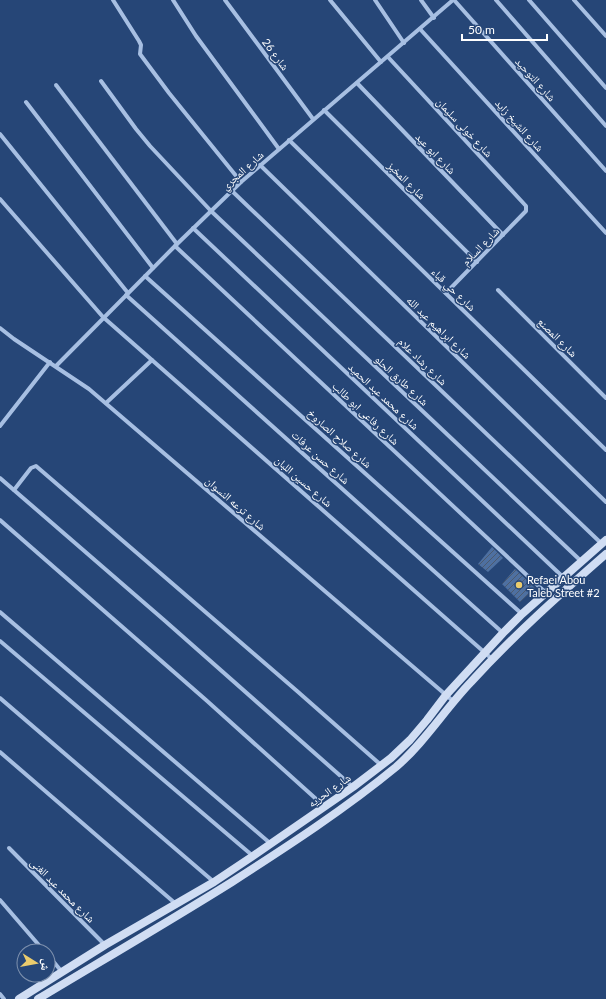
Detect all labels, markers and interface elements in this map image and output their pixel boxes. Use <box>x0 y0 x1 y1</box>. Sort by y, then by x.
scale bar <box>462 16 547 42</box>
text: 50 m <box>468 22 495 37</box>
street label: شارع 26 <box>259 36 292 73</box>
street label: شارع التوحيد <box>512 55 559 104</box>
street label: شارع خولى سليمان <box>434 95 496 160</box>
street label: شارع الشيخ زايد <box>492 96 547 155</box>
street label: شارع ابو عيد <box>413 130 459 177</box>
street label: شارع المجري <box>218 148 267 194</box>
street label: شارع المخبز <box>384 158 429 202</box>
street label: شارع السلام <box>459 224 502 268</box>
street label: شارع حي قباء <box>427 265 479 315</box>
street label: شارع ابراهيم عبد الله <box>403 293 474 362</box>
street label: شارع المصنع <box>535 315 580 360</box>
street label: شارع رشاد علام <box>395 334 450 388</box>
street label: شارع طارق الحلو <box>372 352 431 409</box>
street label: شارع محمد عبد الحميد <box>345 360 422 433</box>
street label: شارع رفاعى ابو طالب <box>329 379 402 448</box>
street label: شارع صلاح الصاروخ <box>305 406 375 471</box>
street label: شارع حسن عرفات <box>289 428 353 487</box>
street label: شارع حسين اللبان <box>272 453 335 510</box>
street label: شارع ترعه النسوان <box>203 474 269 533</box>
place label: Refaei Abou Taleb Street #2 <box>527 573 600 599</box>
marker: Refaei Abou Taleb Street #2 <box>514 580 524 590</box>
street label: شارع الحريه <box>305 771 353 810</box>
street label: شارع محمد عبد الغنى <box>27 855 98 926</box>
north arrow <box>16 943 56 983</box>
text: ش <box>37 958 54 972</box>

